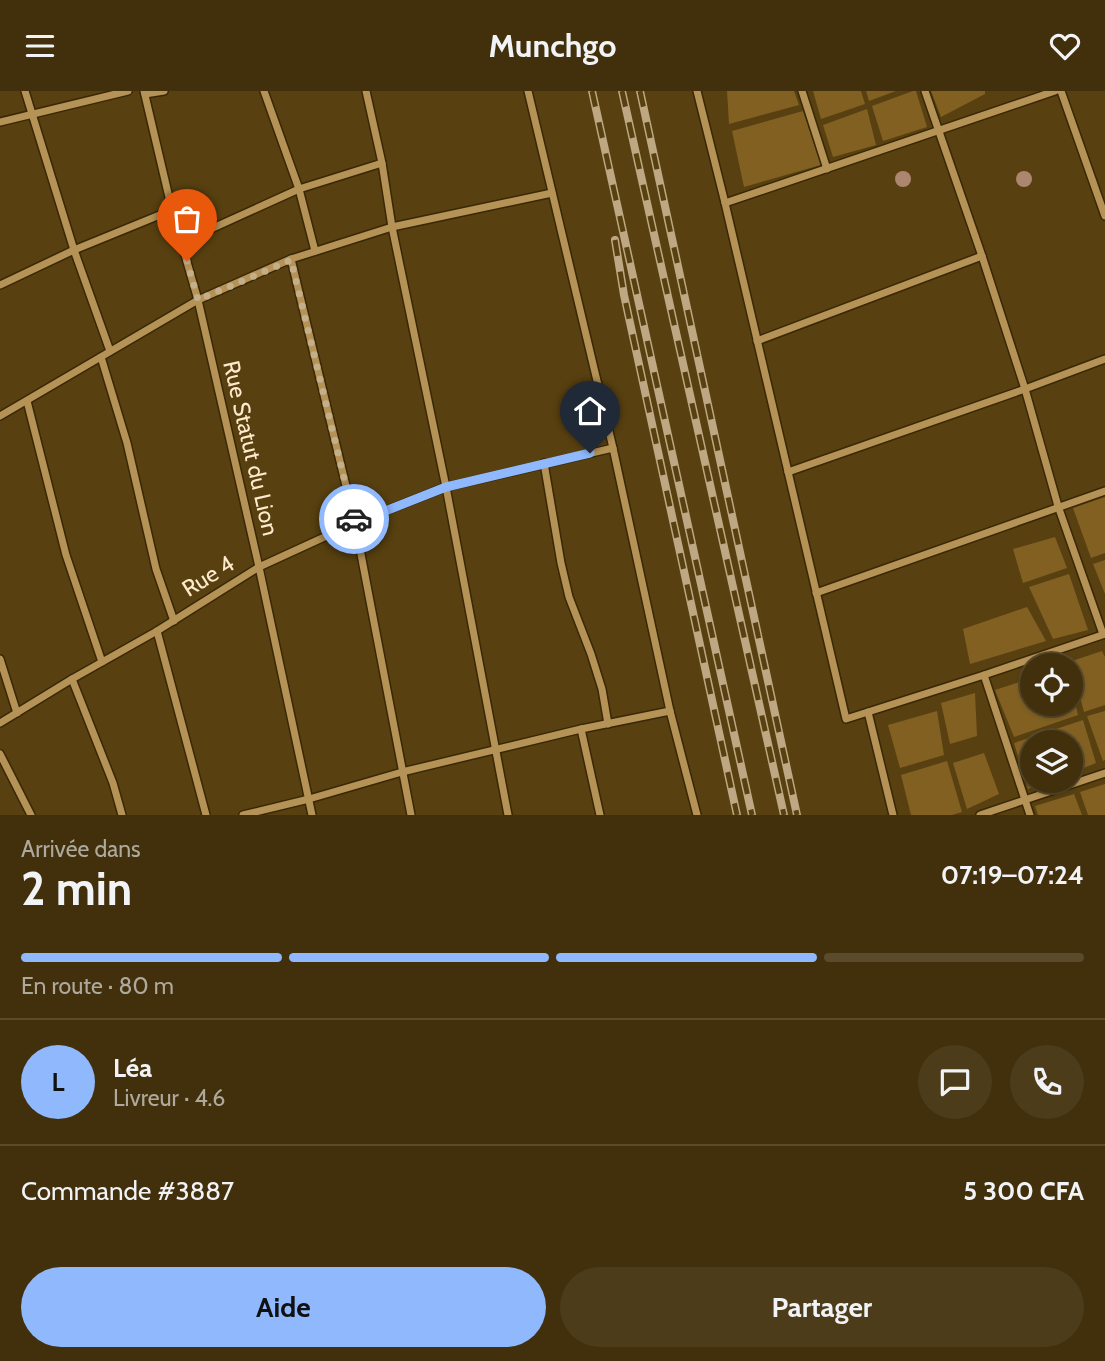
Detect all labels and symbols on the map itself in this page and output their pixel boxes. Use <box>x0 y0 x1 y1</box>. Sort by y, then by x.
pin <box>157 189 217 261</box>
street label: Rue Statut du Lion <box>217 358 285 538</box>
pin <box>560 381 620 453</box>
courier <box>319 484 389 554</box>
street label: Rue 4 <box>177 549 239 603</box>

